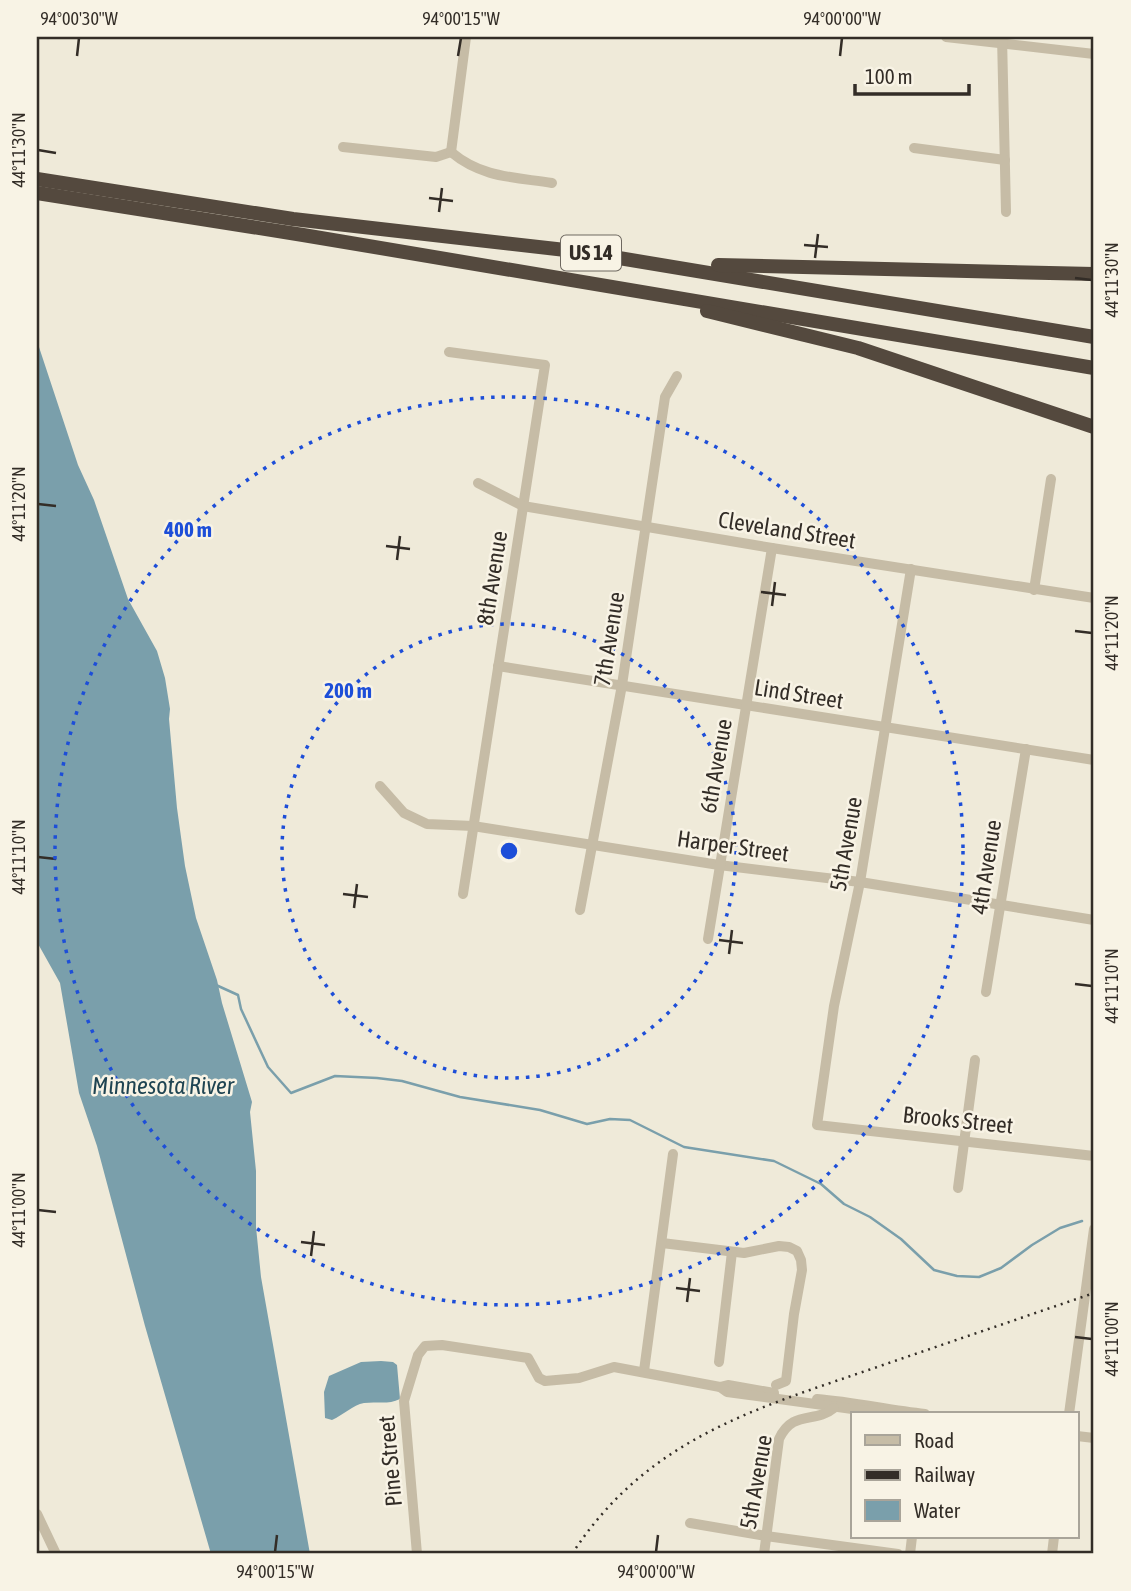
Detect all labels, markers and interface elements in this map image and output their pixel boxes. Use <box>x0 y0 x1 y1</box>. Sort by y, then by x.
text: 94°00'30"W <box>40 8 118 29</box>
text: 94°00'15"W <box>422 8 500 29</box>
text: 94°00'00"W <box>803 8 881 29</box>
scale bar <box>855 52 968 96</box>
text: 100 m <box>865 64 913 88</box>
text: 44°11'30"N <box>8 112 29 188</box>
road number: US 14 <box>561 236 621 270</box>
text: 44°11'30"N <box>1101 242 1122 318</box>
text: 44°11'20"N <box>8 466 29 542</box>
street label: Cleveland Street <box>717 506 857 554</box>
text: 400 m <box>163 517 212 541</box>
street label: 8th Avenue <box>472 529 512 627</box>
street label: 7th Avenue <box>589 590 629 688</box>
text: 44°11'20"N <box>1101 595 1122 671</box>
street label: Lind Street <box>753 674 845 714</box>
text: 200 m <box>324 678 372 702</box>
street label: 6th Avenue <box>695 717 737 815</box>
street label: 5th Avenue <box>825 795 867 893</box>
street label: 4th Avenue <box>966 818 1006 916</box>
text: 44°11'10"N <box>8 819 29 895</box>
street label: Harper Street <box>675 825 791 867</box>
centre of rings <box>497 839 521 863</box>
text: 44°11'10"N <box>1101 948 1122 1024</box>
water label: Minnesota River <box>92 1072 235 1099</box>
street label: Brooks Street <box>901 1101 1015 1139</box>
text: 44°11'00"N <box>8 1172 29 1248</box>
text: 44°11'00"N <box>1101 1301 1122 1377</box>
legend <box>851 1412 1078 1538</box>
street label: Pine Street <box>373 1414 407 1508</box>
text: Road <box>914 1428 954 1452</box>
street label: 5th Avenue <box>735 1433 777 1531</box>
text: Railway <box>914 1462 976 1486</box>
text: Water <box>914 1498 961 1522</box>
text: 94°00'15"W <box>236 1561 314 1582</box>
text: 94°00'00"W <box>617 1561 695 1582</box>

